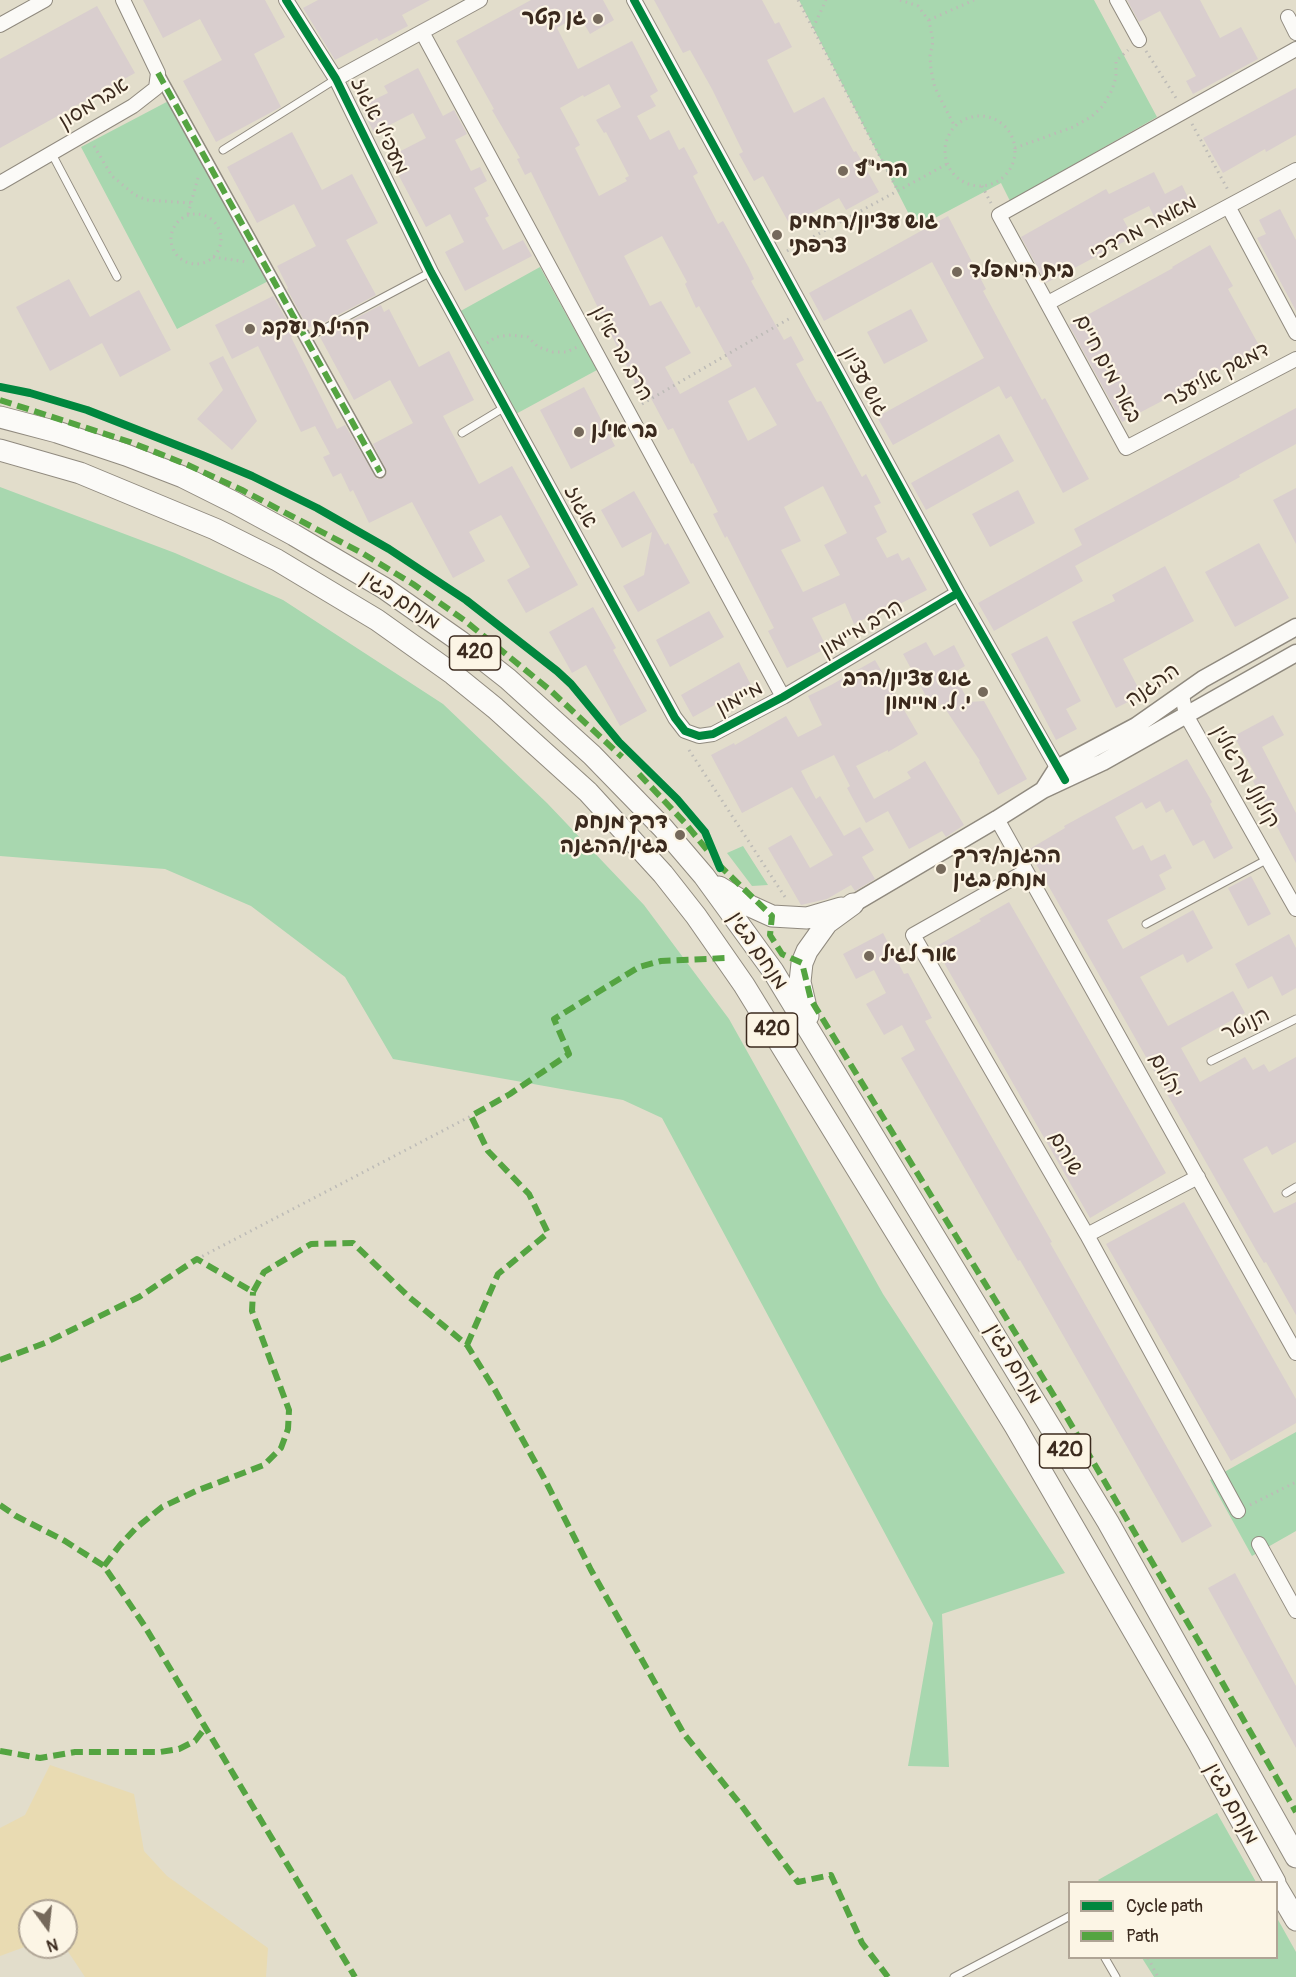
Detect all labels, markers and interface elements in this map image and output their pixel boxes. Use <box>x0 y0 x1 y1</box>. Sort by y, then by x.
place label: גן קטר <box>522 6 586 32</box>
marker: גן קטר <box>591 12 605 26</box>
street label: אברמסון <box>54 73 134 135</box>
street label: מעפילי אגוז <box>345 73 413 179</box>
place label: הרי"ף <box>855 158 908 184</box>
marker: הרי"ף <box>836 164 850 178</box>
street label: מאמר מרדכי <box>1086 190 1202 268</box>
place label: גוש עציון/רחמים צרפתי <box>789 210 938 260</box>
marker: גוש עציון/רחמים צרפתי <box>770 228 784 242</box>
place label: בית הימפלד <box>969 259 1074 285</box>
marker: בית הימפלד <box>950 265 964 279</box>
street label: הרב בר אילן <box>585 302 657 406</box>
street label: באר מים חיים <box>1068 310 1146 428</box>
place label: קהילת יעקב <box>262 316 369 342</box>
marker: קהילת יעקב <box>243 322 257 336</box>
street label: דמשק אליעזר <box>1160 338 1274 414</box>
street label: גוש עציון <box>834 343 894 421</box>
place label: בר אילן <box>591 419 658 445</box>
marker: בר אילן <box>572 425 586 439</box>
street label: אגוז <box>558 481 602 533</box>
street label: מנחם בגין <box>356 566 444 636</box>
street label: הרב מיימון <box>816 594 908 664</box>
road number: 420 <box>450 636 500 670</box>
street label: ההגנה <box>1121 658 1185 714</box>
place label: גוש עציון/הרב י. ל. מיימון <box>843 667 971 717</box>
street label: מיימון <box>712 676 768 722</box>
marker: גוש עציון/הרב י. ל. מיימון <box>976 685 990 699</box>
street label: קולונל מרגולין <box>1205 721 1285 833</box>
place label: דרך מנחם בגין/ההגנה <box>560 810 668 860</box>
marker: דרך מנחם בגין/ההגנה <box>673 828 687 842</box>
place label: ההגנה/דרך מנחם בגין <box>953 844 1061 894</box>
marker: ההגנה/דרך מנחם בגין <box>934 862 948 876</box>
street label: מנחם בגין <box>722 907 792 995</box>
place label: אור לגיל <box>881 943 957 969</box>
marker: אור לגיל <box>862 949 876 963</box>
street label: הנוטר <box>1218 1003 1274 1047</box>
road number: 420 <box>746 1013 798 1047</box>
street label: יהלום <box>1142 1049 1188 1103</box>
street label: שוהם <box>1043 1128 1087 1180</box>
street label: מנחם בגין <box>979 1319 1047 1409</box>
road number: 420 <box>1040 1434 1090 1468</box>
street label: מנחם בגין <box>1198 1759 1264 1849</box>
legend <box>1068 1881 1278 1959</box>
text: Cycle path <box>1126 1895 1203 1918</box>
north arrow <box>18 1899 78 1959</box>
text: Path <box>1126 1925 1159 1948</box>
text: N <box>44 1933 60 1956</box>

